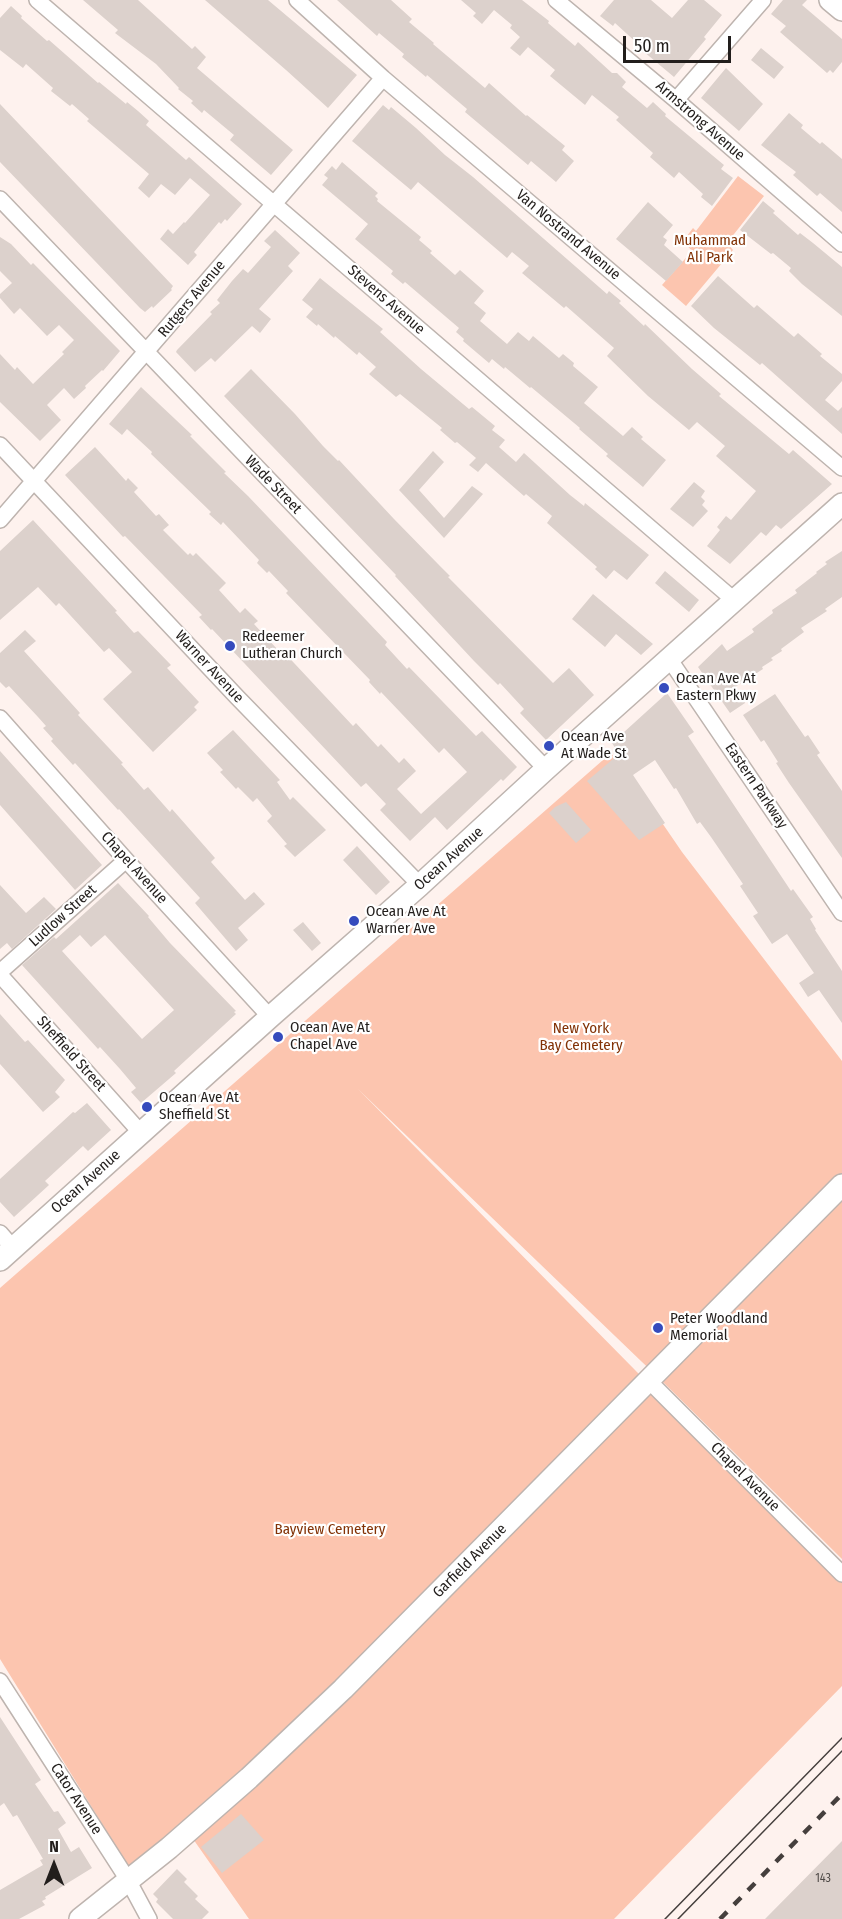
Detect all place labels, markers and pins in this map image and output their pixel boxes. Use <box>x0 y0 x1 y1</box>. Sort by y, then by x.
place label: Redeemer Lutheran Church <box>242 628 342 663</box>
marker: Redeemer Lutheran Church <box>223 639 237 653</box>
place label: Ocean Ave At Eastern Pkwy <box>676 670 756 705</box>
marker: Ocean Ave At Eastern Pkwy <box>657 681 671 695</box>
place label: Ocean Ave At Wade St <box>561 728 627 763</box>
marker: Ocean Ave At Wade St <box>542 739 556 753</box>
place label: Ocean Ave At Warner Ave <box>366 903 446 938</box>
marker: Ocean Ave At Warner Ave <box>347 914 361 928</box>
place label: Ocean Ave At Chapel Ave <box>290 1019 370 1054</box>
marker: Ocean Ave At Chapel Ave <box>271 1030 285 1044</box>
place label: Ocean Ave At Sheffield St <box>159 1089 239 1124</box>
marker: Ocean Ave At Sheffield St <box>140 1100 154 1114</box>
place label: Peter Woodland Memorial <box>670 1310 768 1345</box>
marker: Peter Woodland Memorial <box>651 1321 665 1335</box>

